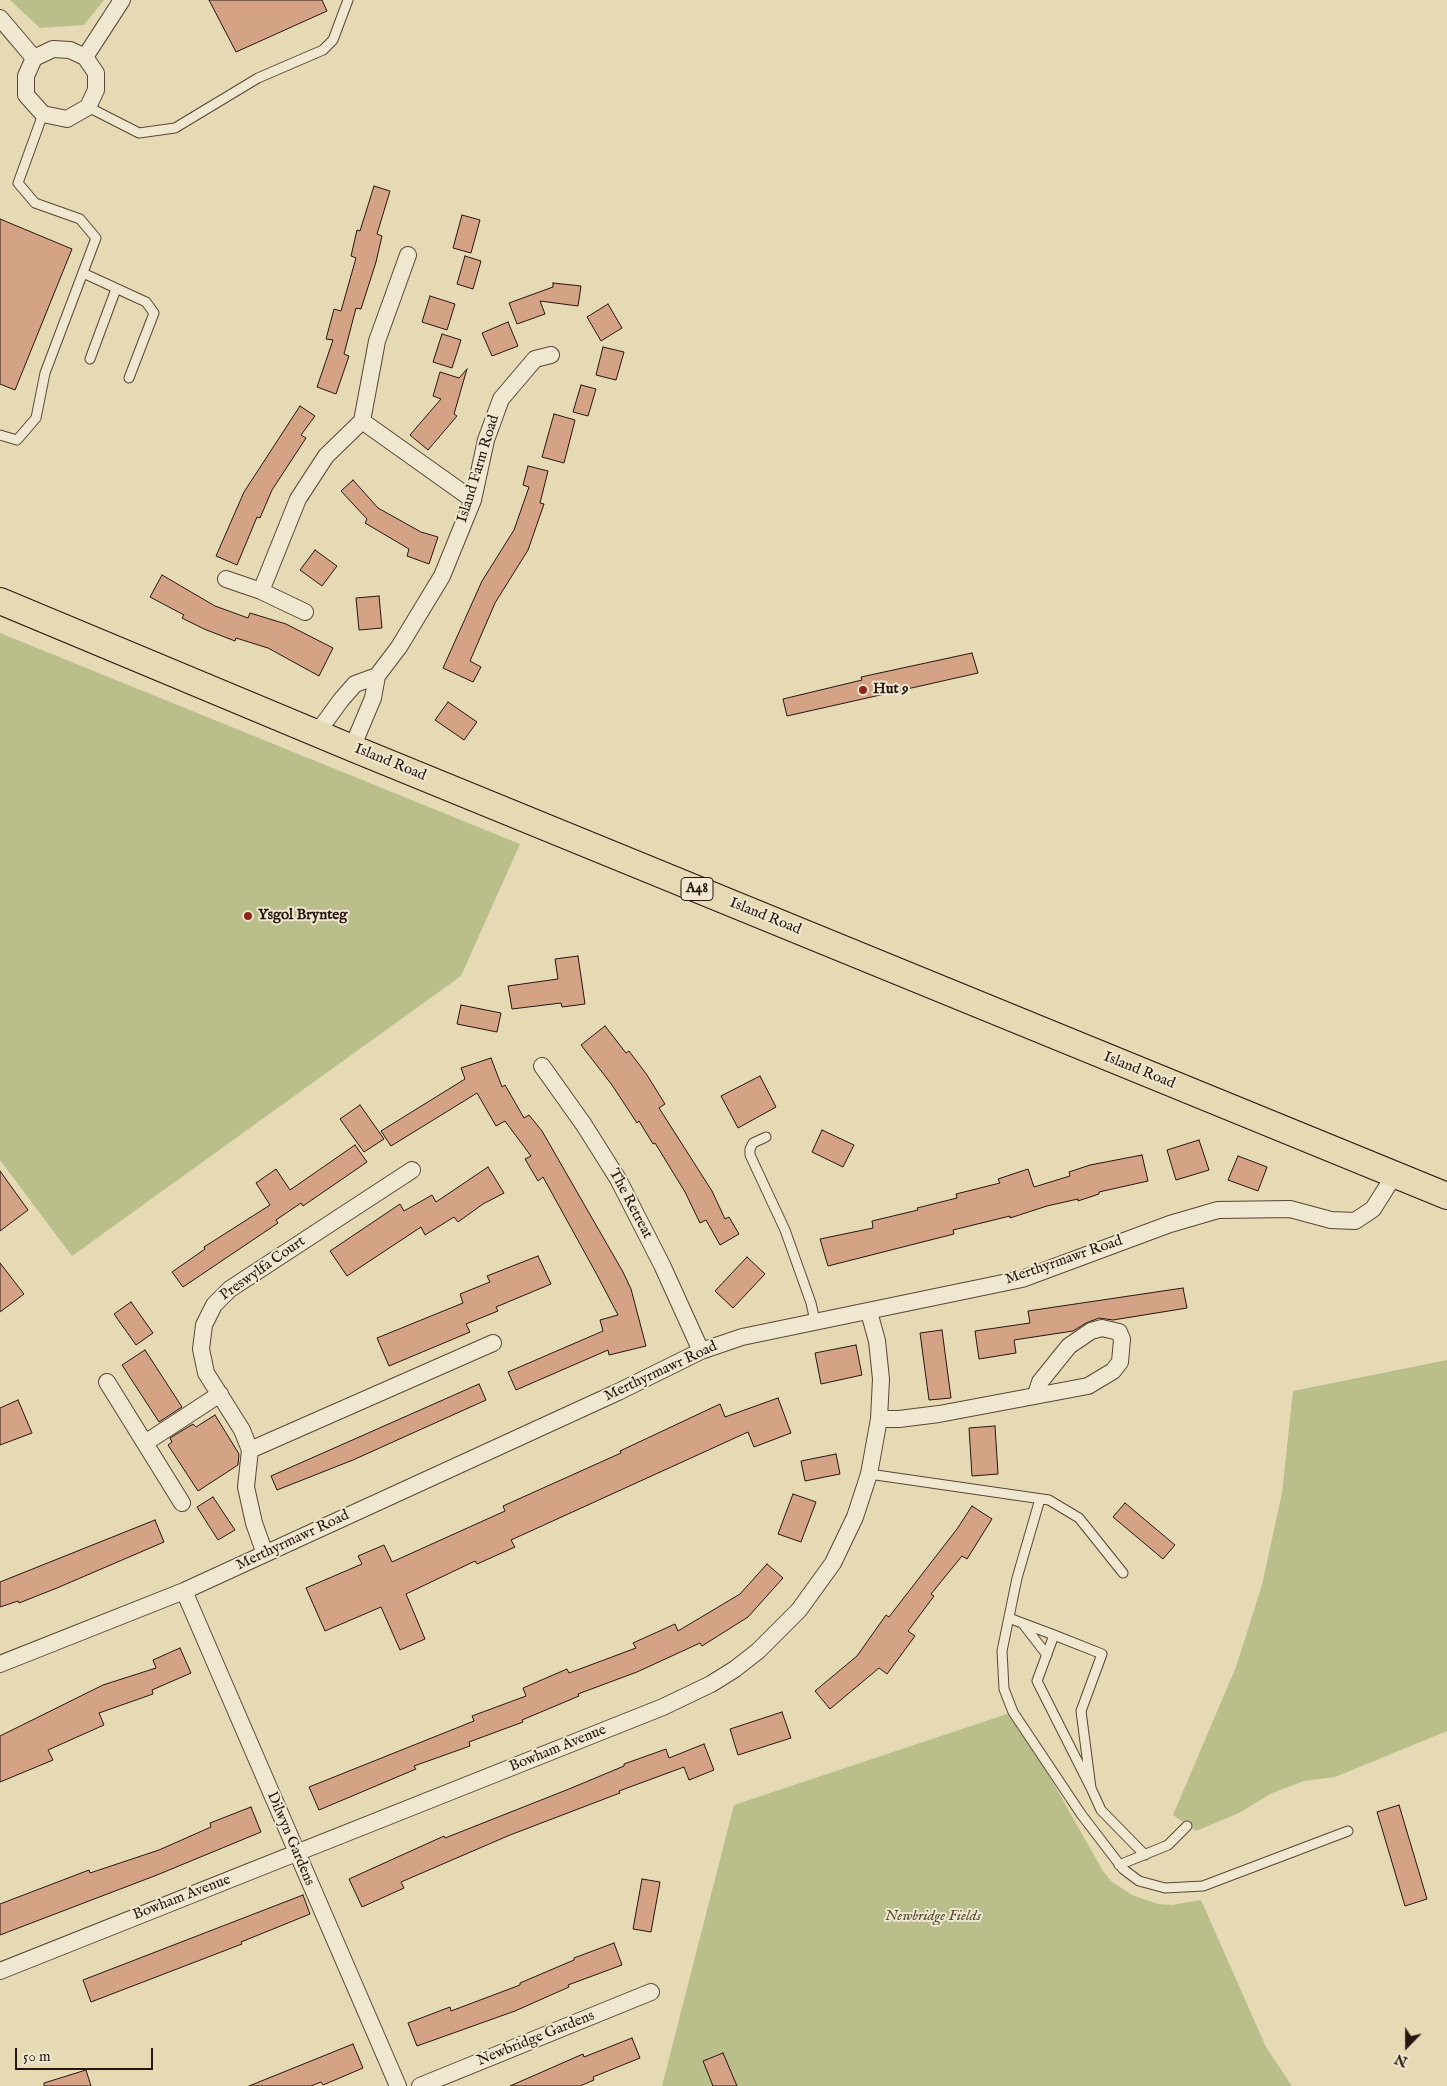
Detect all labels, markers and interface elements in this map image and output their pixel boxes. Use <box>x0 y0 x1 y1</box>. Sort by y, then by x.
street label: Island Farm Road <box>454 413 504 525</box>
place label: Hut 9 <box>873 681 908 699</box>
marker: Hut 9 <box>857 684 869 696</box>
street label: Island Road <box>352 741 428 785</box>
road number: A48 <box>681 878 713 901</box>
street label: Island Road <box>727 895 803 939</box>
place label: Ysgol Brynteg <box>258 907 347 925</box>
marker: Ysgol Brynteg <box>242 910 254 922</box>
street label: Island Road <box>1101 1049 1177 1093</box>
street label: The Retreat <box>604 1166 656 1242</box>
street label: Preswylfa Court <box>217 1233 309 1305</box>
street label: Merthyrmawr Road <box>1003 1233 1125 1289</box>
street label: Merthyrmawr Road <box>602 1338 720 1406</box>
street label: Merthyrmawr Road <box>234 1507 352 1575</box>
street label: Bowham Avenue <box>507 1721 609 1777</box>
street label: Dilwyn Gardens <box>262 1789 318 1889</box>
street label: Bowham Avenue <box>131 1871 233 1925</box>
park label: Newbridge Fields <box>885 1908 981 1926</box>
street label: Newbridge Gardens <box>475 2007 597 2071</box>
north arrow <box>1382 2021 1432 2071</box>
scale bar <box>18 2038 155 2070</box>
text: 50 m <box>23 2047 51 2066</box>
text: N <box>1392 2049 1410 2071</box>

